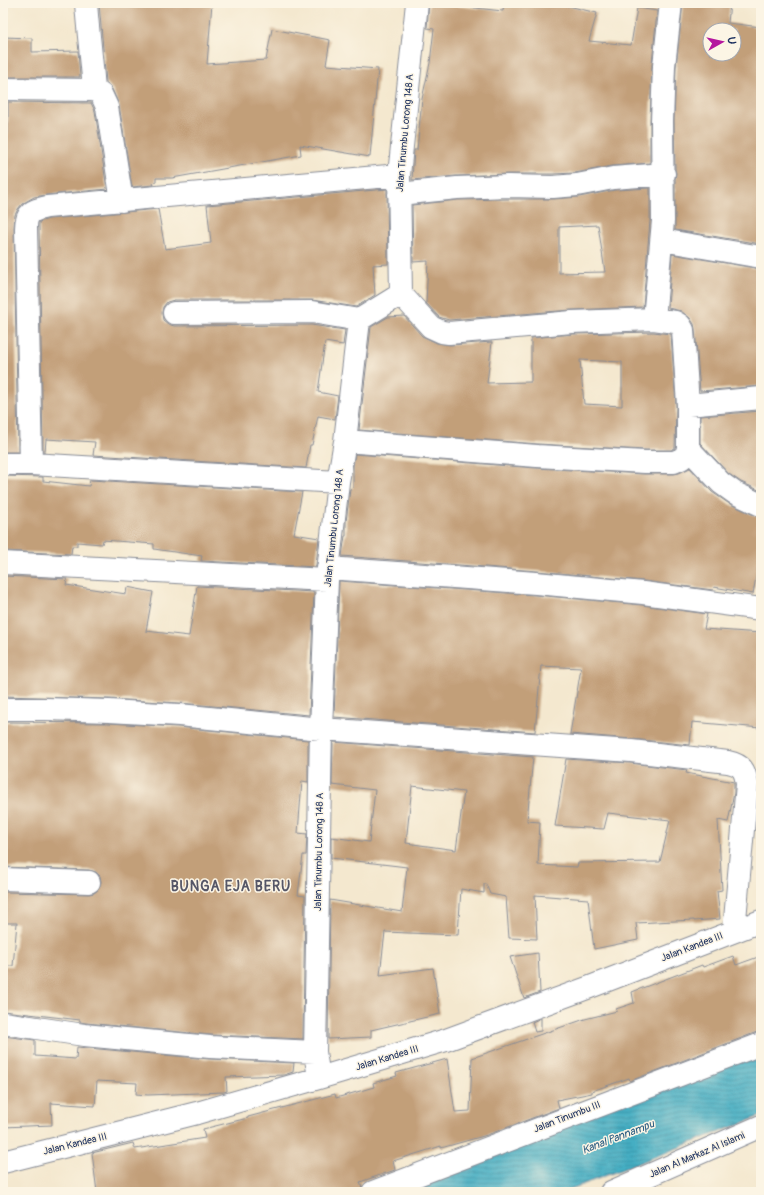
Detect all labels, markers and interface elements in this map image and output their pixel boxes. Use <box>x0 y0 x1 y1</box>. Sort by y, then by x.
north arrow <box>702 22 742 62</box>
text: U <box>724 36 738 45</box>
street label: Jalan Tinumbu Lorong 148 A <box>394 73 416 193</box>
street label: Jalan Tinumbu Lorong 148 A <box>322 468 346 588</box>
street label: Jalan Tinumbu Lorong 148 A <box>312 792 326 911</box>
district label: BUNGA EJA BERU <box>171 878 291 895</box>
street label: Jalan Kandea III <box>659 930 725 964</box>
street label: Jalan Kandea III <box>354 1043 420 1073</box>
street label: Jalan Tinumbu III <box>532 1099 602 1135</box>
water label: Kanal Pannampu <box>580 1117 657 1157</box>
street label: Jalan Al Markaz Al Islami <box>647 1129 747 1181</box>
street label: Jalan Kandea III <box>42 1130 108 1158</box>

